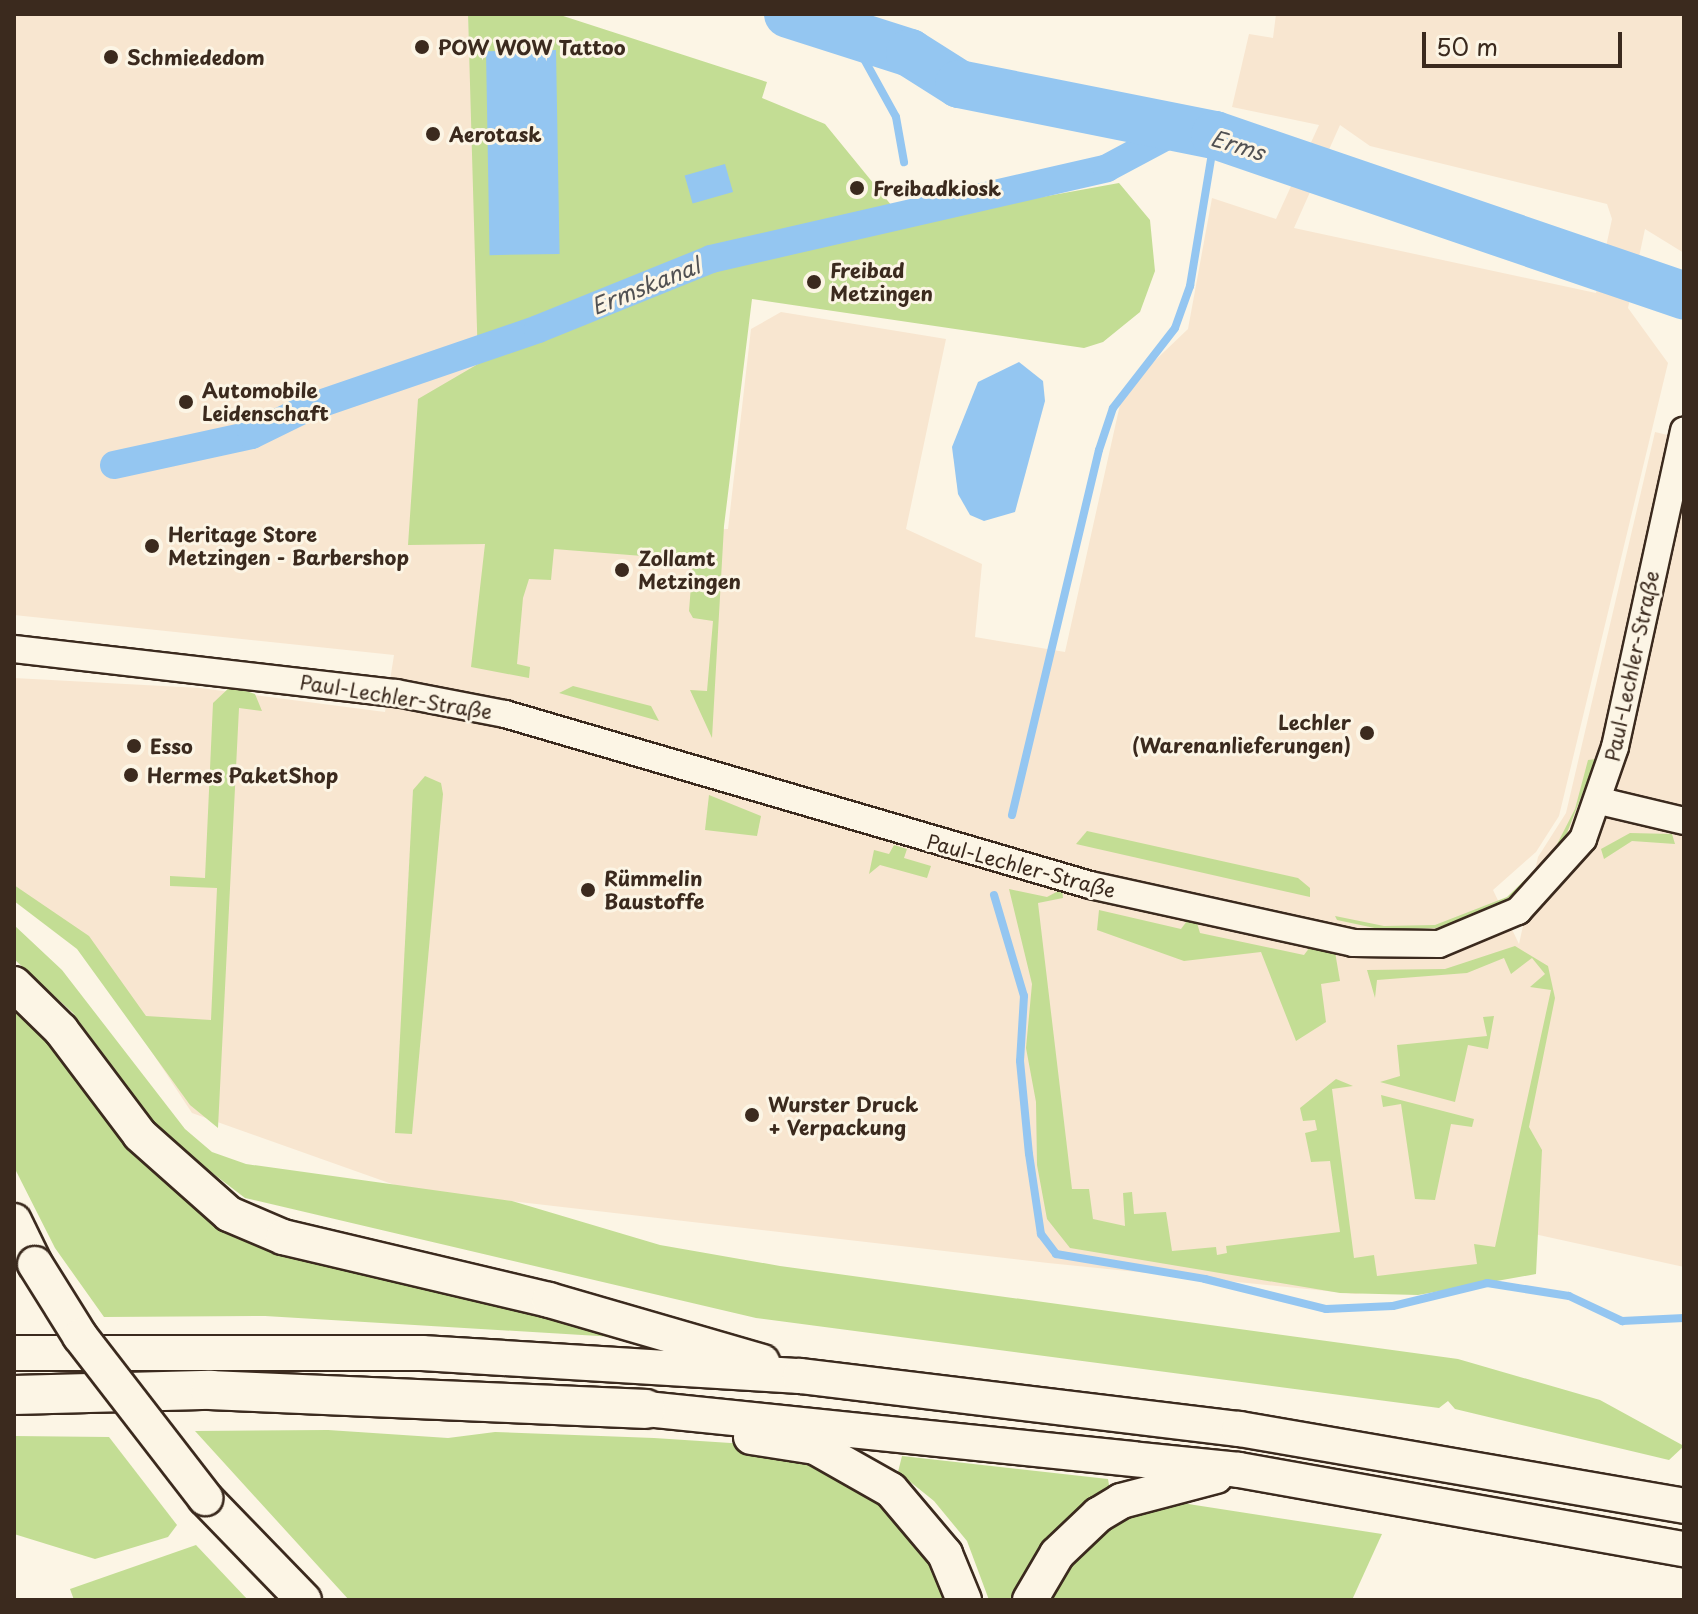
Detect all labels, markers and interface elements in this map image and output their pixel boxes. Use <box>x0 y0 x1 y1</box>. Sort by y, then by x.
scale bar <box>1426 16 1626 66</box>
text: 50 m <box>1436 28 1498 64</box>
place label: POW WOW Tattoo <box>438 35 626 59</box>
marker: POW WOW Tattoo <box>413 38 431 56</box>
place label: Schmiededom <box>127 45 265 69</box>
marker: Schmiededom <box>102 48 120 66</box>
place label: Aerotask <box>449 122 542 146</box>
water label: Erms <box>1208 123 1268 165</box>
marker: Aerotask <box>424 125 442 143</box>
place label: Freibadkiosk <box>873 176 1001 200</box>
marker: Freibadkiosk <box>848 179 866 197</box>
water label: Ermskanal <box>587 251 703 319</box>
place label: Freibad Metzingen <box>830 258 933 305</box>
marker: Freibad Metzingen <box>805 273 823 291</box>
place label: Automobile Leidenschaft <box>202 378 329 425</box>
marker: Automobile Leidenschaft <box>177 393 195 411</box>
place label: Heritage Store Metzingen - Barbershop <box>168 522 410 569</box>
marker: Heritage Store Metzingen - Barbershop <box>143 537 161 555</box>
place label: Zollamt Metzingen <box>638 546 741 593</box>
marker: Zollamt Metzingen <box>613 561 631 579</box>
street label: Paul-Lechler-Straße <box>1600 568 1664 764</box>
street label: Paul-Lechler-Straße <box>298 670 494 724</box>
place label: Lechler (Warenanlieferungen) <box>1132 710 1351 757</box>
marker: Lechler (Warenanlieferungen) <box>1358 724 1376 742</box>
place label: Esso <box>150 734 193 758</box>
marker: Esso <box>125 737 143 755</box>
place label: Hermes PaketShop <box>147 763 339 787</box>
marker: Hermes PaketShop <box>122 766 140 784</box>
street label: Paul-Lechler-Straße <box>924 829 1118 903</box>
place label: Rümmelin Baustoffe <box>604 866 704 913</box>
marker: Rümmelin Baustoffe <box>579 881 597 899</box>
place label: Wurster Druck + Verpackung <box>768 1092 919 1139</box>
marker: Wurster Druck + Verpackung <box>743 1106 761 1124</box>

